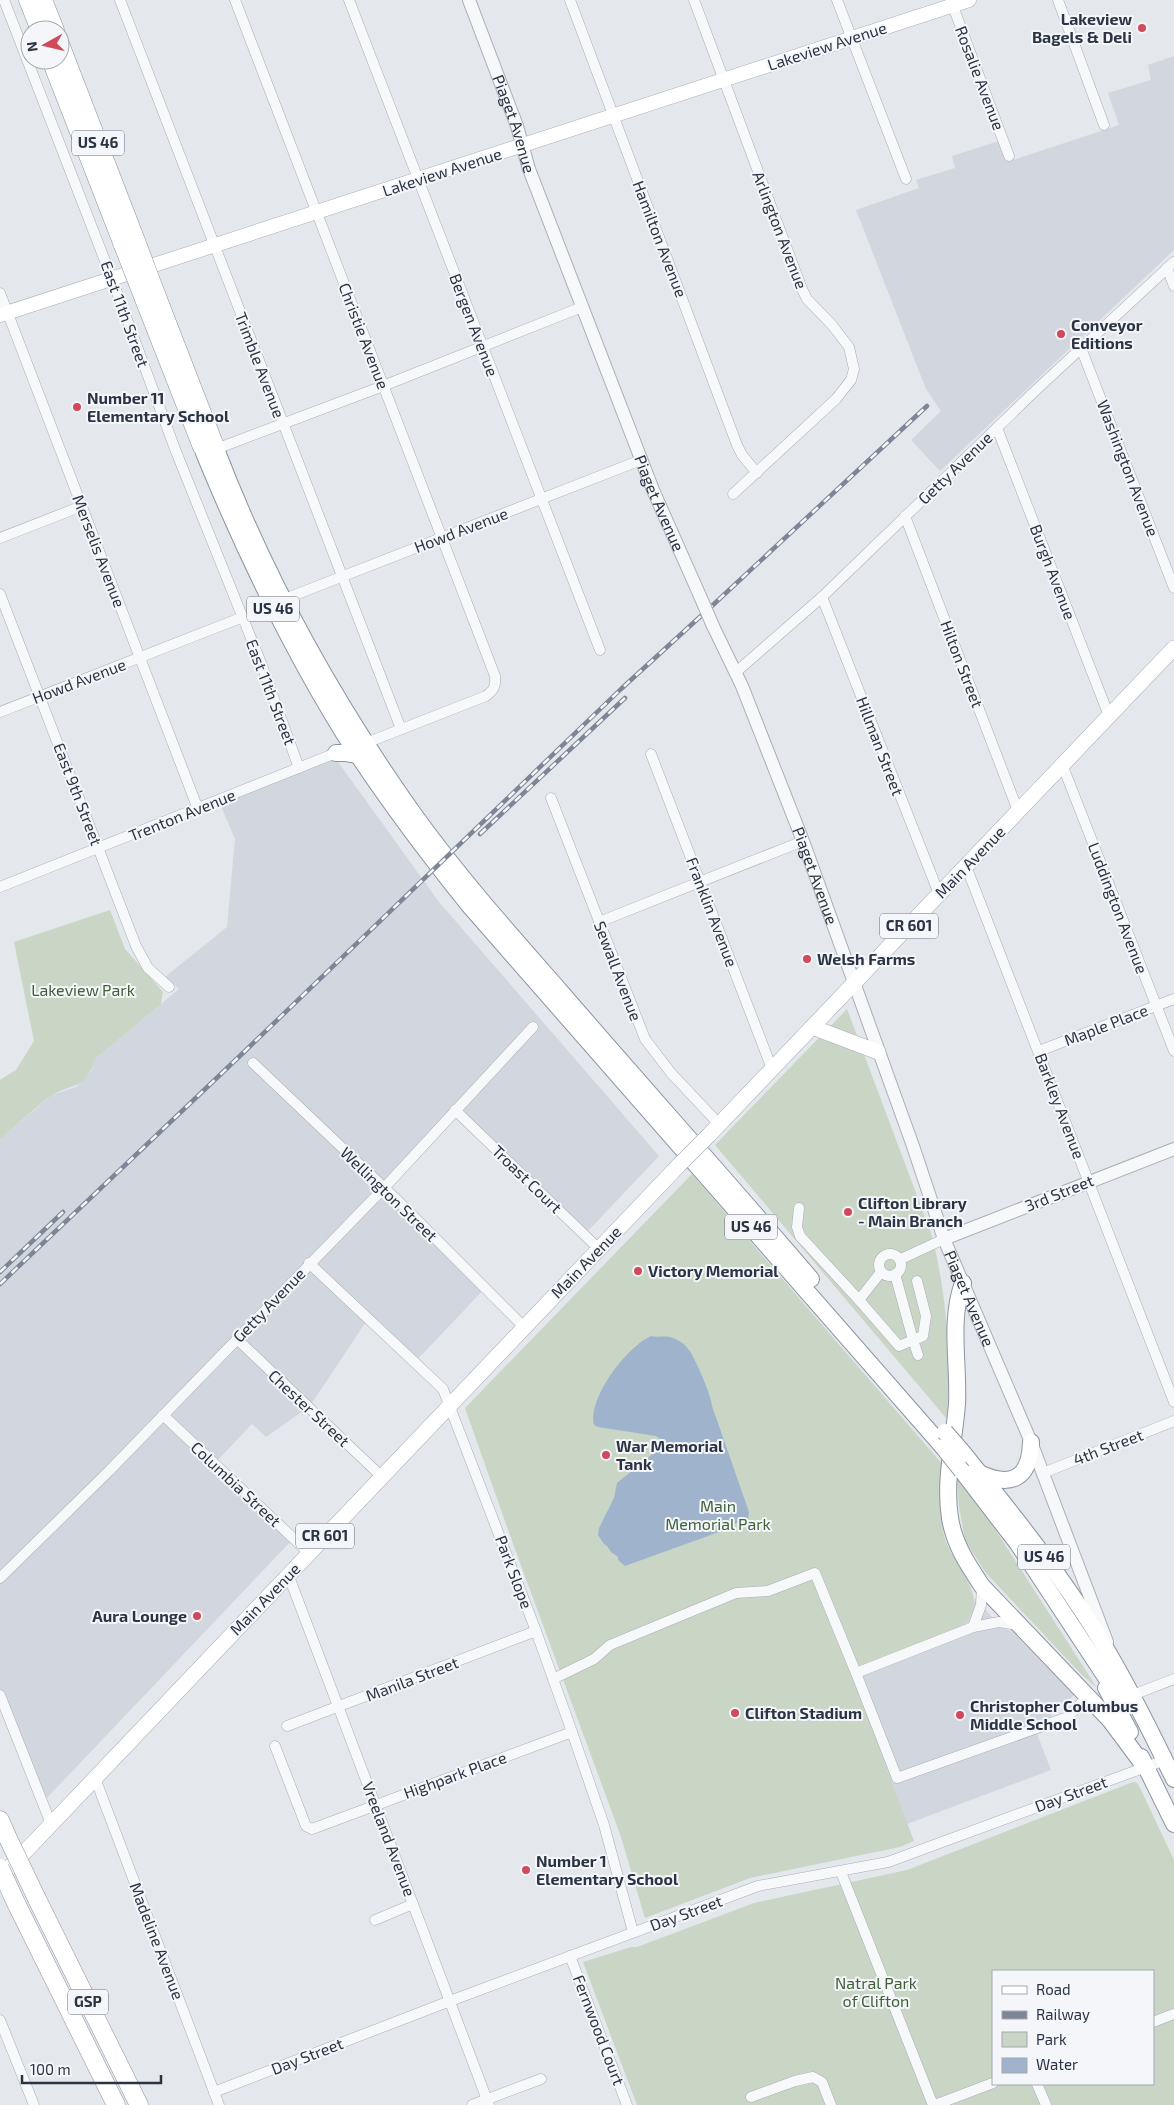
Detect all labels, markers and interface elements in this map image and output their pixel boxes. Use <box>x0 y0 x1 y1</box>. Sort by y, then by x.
place label: Lakeview Bagels & Deli <box>1032 9 1132 46</box>
street label: Lakeview Avenue <box>765 17 889 74</box>
north arrow <box>20 20 70 70</box>
marker: Lakeview Bagels & Deli <box>1136 22 1148 34</box>
street label: Rosalie Avenue <box>952 23 1009 133</box>
text: N <box>23 41 41 53</box>
street label: Piaget Avenue <box>489 72 540 175</box>
road number: US 46 <box>72 130 124 156</box>
street label: Lakeview Avenue <box>380 143 504 200</box>
street label: Arlington Avenue <box>749 168 812 291</box>
street label: Hamilton Avenue <box>629 178 691 300</box>
street label: East 11th Street <box>97 258 153 370</box>
street label: Bergen Avenue <box>446 271 503 379</box>
street label: Christie Avenue <box>335 280 393 392</box>
street label: Trimble Avenue <box>232 309 289 420</box>
place label: Conveyor Editions <box>1071 315 1143 352</box>
marker: Conveyor Editions <box>1055 328 1067 340</box>
place label: Number 11 Elementary School <box>87 388 230 426</box>
street label: Washington Avenue <box>1094 397 1163 539</box>
marker: Number 11 Elementary School <box>71 401 83 413</box>
street label: Getty Avenue <box>914 428 996 508</box>
street label: Piaget Avenue <box>631 452 689 554</box>
street label: Merselis Avenue <box>69 492 130 610</box>
street label: Howd Avenue <box>411 503 510 556</box>
street label: Burgh Avenue <box>1027 522 1080 622</box>
road number: US 46 <box>247 596 299 622</box>
street label: Hilton Street <box>937 618 988 710</box>
street label: East 11th Street <box>243 636 300 747</box>
street label: Howd Avenue <box>29 654 128 707</box>
street label: Hillman Street <box>853 694 908 798</box>
street label: East 9th Street <box>50 740 107 848</box>
street label: Trenton Avenue <box>126 785 238 845</box>
street label: Main Avenue <box>931 822 1009 902</box>
street label: Piaget Avenue <box>789 824 842 927</box>
street label: Luddington Avenue <box>1085 839 1152 976</box>
street label: Franklin Avenue <box>683 854 742 969</box>
road number: CR 601 <box>880 914 938 938</box>
street label: Sewall Avenue <box>591 918 646 1023</box>
place label: Welsh Farms <box>817 949 915 968</box>
marker: Welsh Farms <box>801 953 813 965</box>
park label: Lakeview Park <box>31 980 135 999</box>
street label: Maple Place <box>1061 1000 1150 1049</box>
street label: Barkley Avenue <box>1032 1050 1089 1161</box>
street label: Troast Court <box>489 1141 566 1217</box>
street label: Wellington Street <box>337 1142 442 1245</box>
street label: 3rd Street <box>1022 1170 1096 1215</box>
place label: Clifton Library - Main Branch <box>858 1193 967 1230</box>
marker: Clifton Library - Main Branch <box>842 1206 854 1218</box>
road number: US 46 <box>725 1214 777 1240</box>
street label: Main Avenue <box>547 1222 625 1302</box>
street label: Piaget Avenue <box>941 1247 999 1349</box>
place label: Victory Memorial <box>648 1261 779 1281</box>
street label: Getty Avenue <box>229 1264 309 1346</box>
marker: Victory Memorial <box>632 1265 644 1277</box>
street label: Chester Street <box>265 1365 354 1450</box>
street label: 4th Street <box>1070 1425 1145 1469</box>
place label: War Memorial Tank <box>616 1436 724 1473</box>
street label: Columbia Street <box>187 1437 285 1530</box>
marker: War Memorial Tank <box>600 1449 612 1461</box>
park label: Main Memorial Park <box>665 1496 771 1533</box>
road number: CR 601 <box>296 1524 354 1548</box>
street label: Park Slope <box>492 1533 537 1611</box>
road number: US 46 <box>1018 1544 1070 1570</box>
street label: Main Avenue <box>226 1559 304 1639</box>
place label: Aura Lounge <box>92 1606 187 1625</box>
marker: Aura Lounge <box>191 1610 203 1622</box>
street label: Manila Street <box>363 1652 461 1705</box>
place label: Christopher Columbus Middle School <box>970 1696 1138 1733</box>
place label: Clifton Stadium <box>745 1703 862 1722</box>
marker: Clifton Stadium <box>729 1707 741 1719</box>
marker: Christopher Columbus Middle School <box>954 1709 966 1721</box>
street label: Highpark Place <box>401 1747 509 1802</box>
street label: Day Street <box>1032 1772 1110 1815</box>
street label: Vreeland Avenue <box>359 1779 420 1899</box>
place label: Number 1 Elementary School <box>536 1851 679 1889</box>
marker: Number 1 Elementary School <box>520 1864 532 1876</box>
street label: Madeline Avenue <box>126 1880 189 2002</box>
street label: Day Street <box>647 1891 725 1934</box>
legend <box>992 1970 1154 2085</box>
street label: Fernwood Court <box>570 1972 629 2088</box>
park label: Natral Park of Clifton <box>835 1973 917 2010</box>
text: Road <box>1036 1980 1071 1998</box>
road number: GSP <box>68 1990 108 2014</box>
text: Railway <box>1036 2005 1090 2023</box>
text: Park <box>1036 2030 1067 2048</box>
street label: Day Street <box>268 2033 345 2078</box>
scale bar <box>22 2052 161 2084</box>
text: Water <box>1036 2055 1078 2073</box>
text: 100 m <box>30 2060 71 2078</box>

